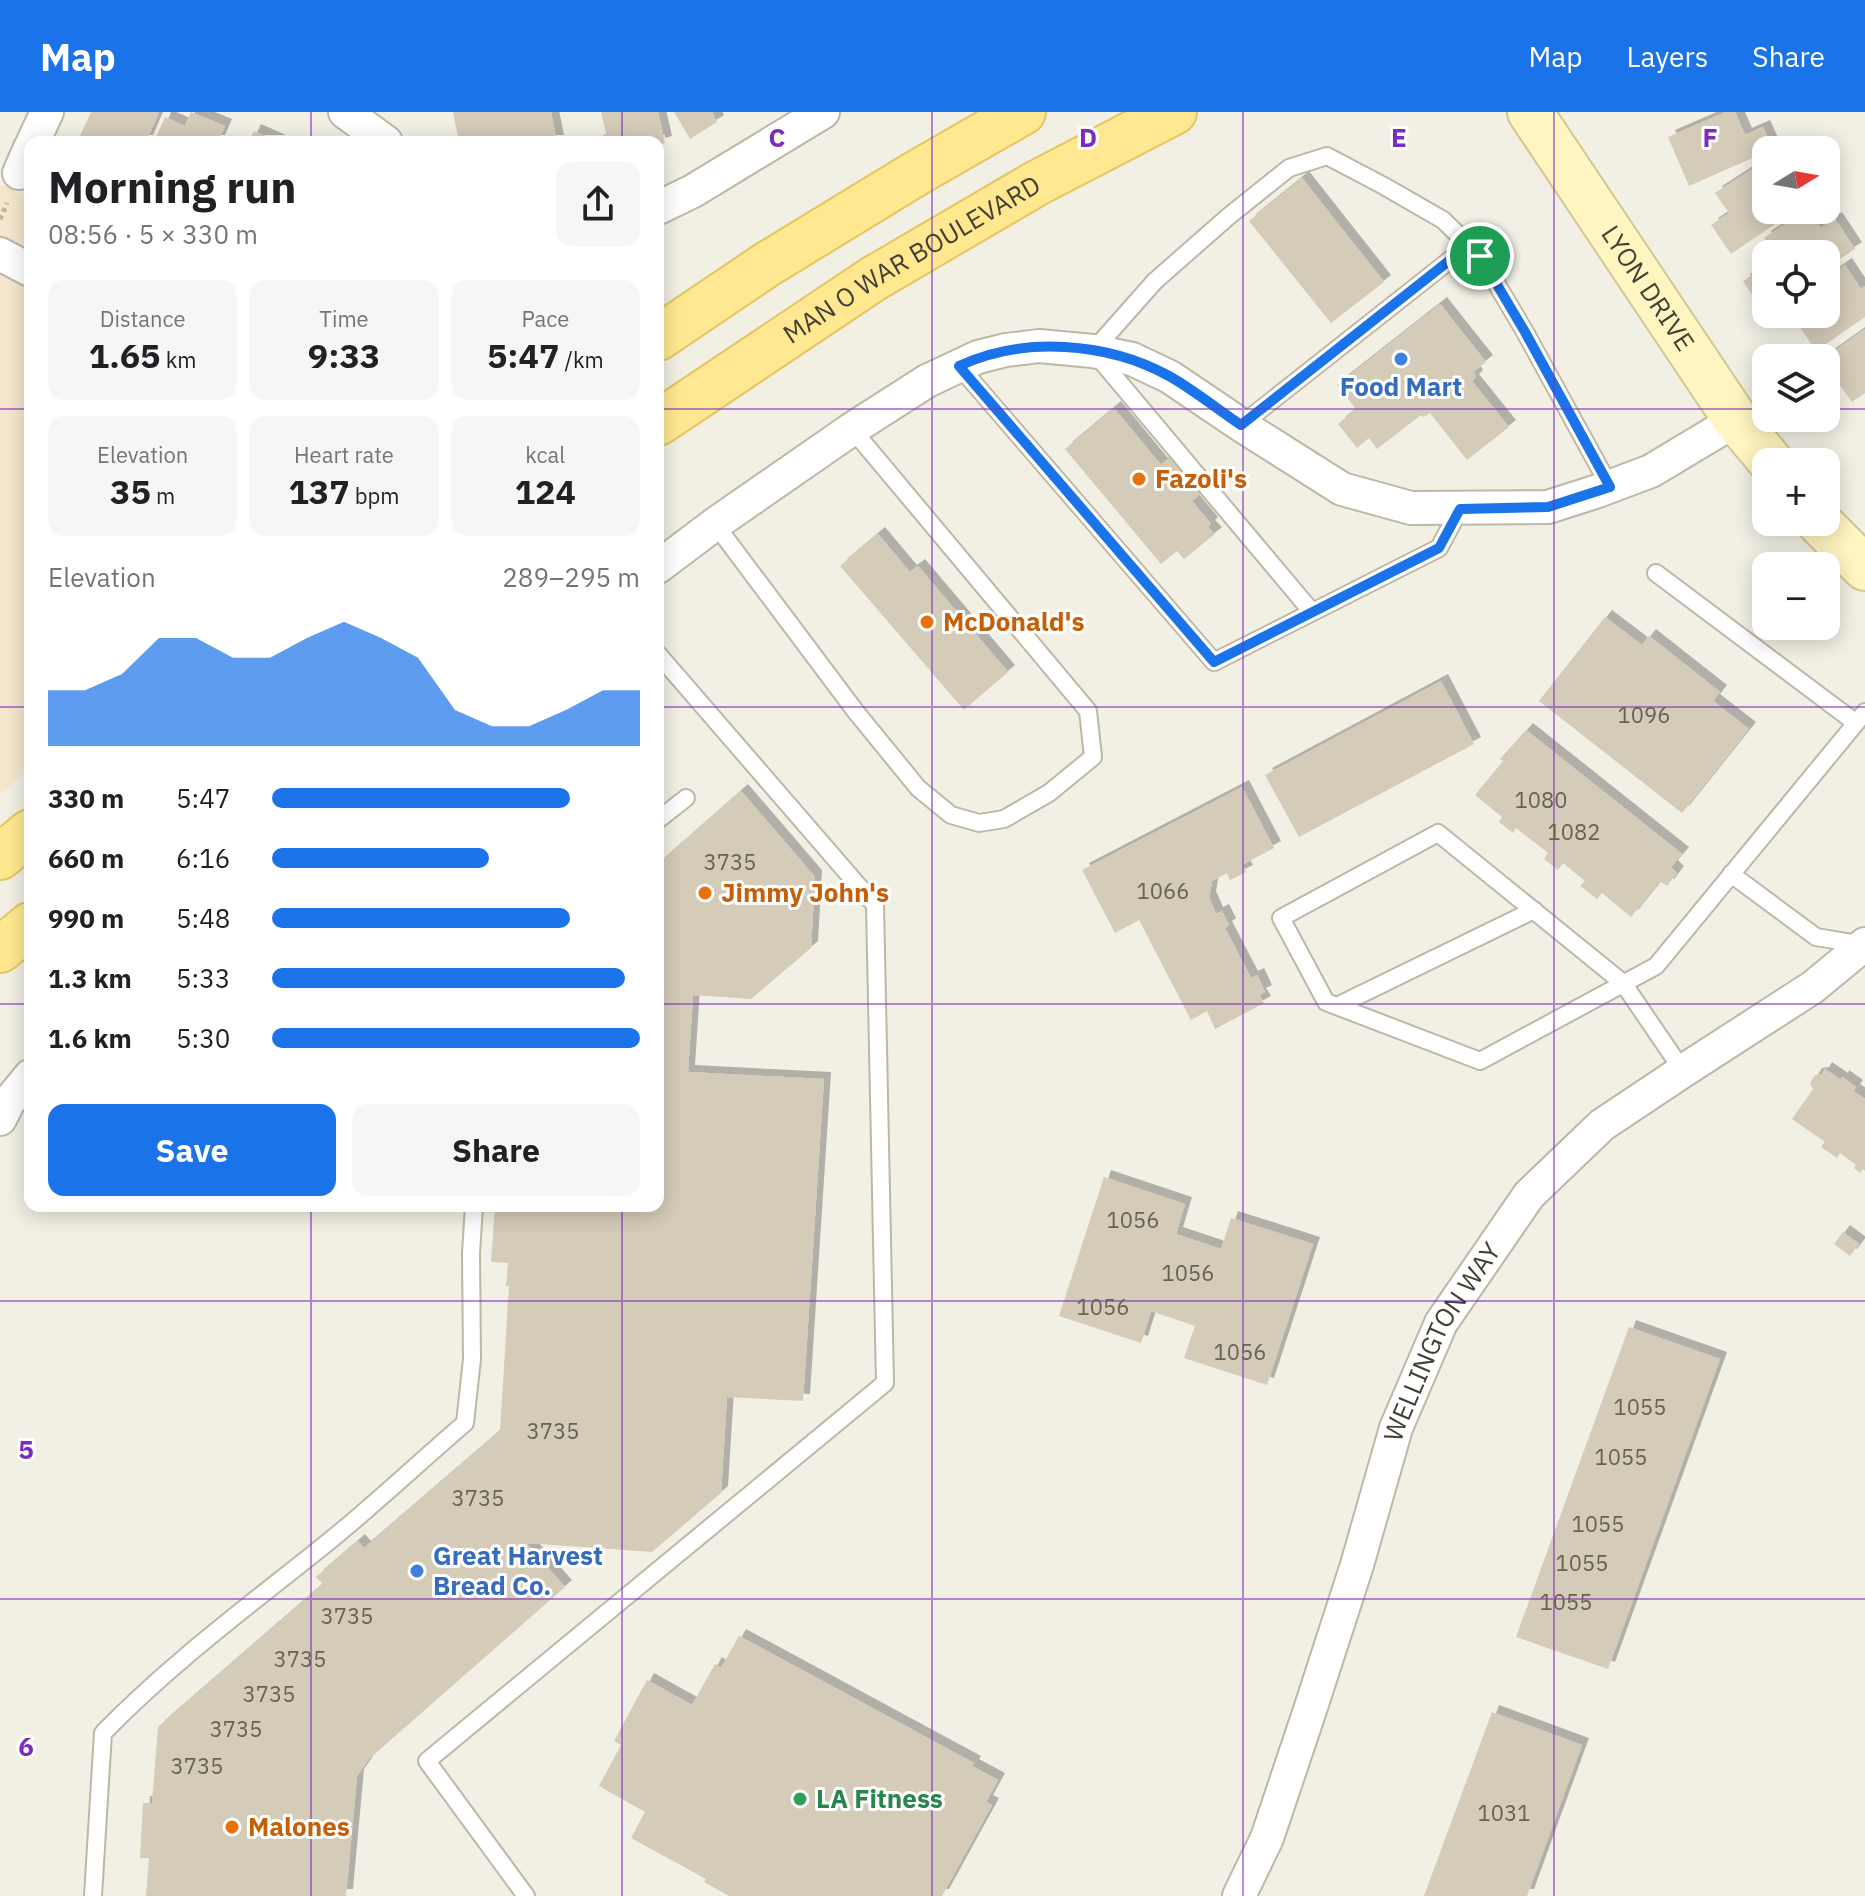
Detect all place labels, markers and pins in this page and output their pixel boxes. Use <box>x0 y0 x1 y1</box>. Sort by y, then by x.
pin <box>1446 222 1514 290</box>
marker: Food Mart <box>1392 350 1410 368</box>
place label: Food Mart <box>1340 369 1462 403</box>
place label: Fazoli's <box>1155 461 1247 495</box>
marker: Fazoli's <box>1130 470 1148 488</box>
place label: McDonald's <box>943 604 1085 638</box>
marker: McDonald's <box>918 613 936 631</box>
place label: Jimmy John's <box>721 875 889 909</box>
marker: Jimmy John's <box>696 884 714 902</box>
place label: Great Harvest Bread Co. <box>433 1538 603 1602</box>
marker: Great Harvest Bread Co. <box>408 1562 426 1580</box>
place label: LA Fitness <box>816 1781 943 1815</box>
marker: LA Fitness <box>791 1790 809 1808</box>
place label: Malones <box>248 1809 350 1843</box>
marker: Malones <box>223 1818 241 1836</box>

